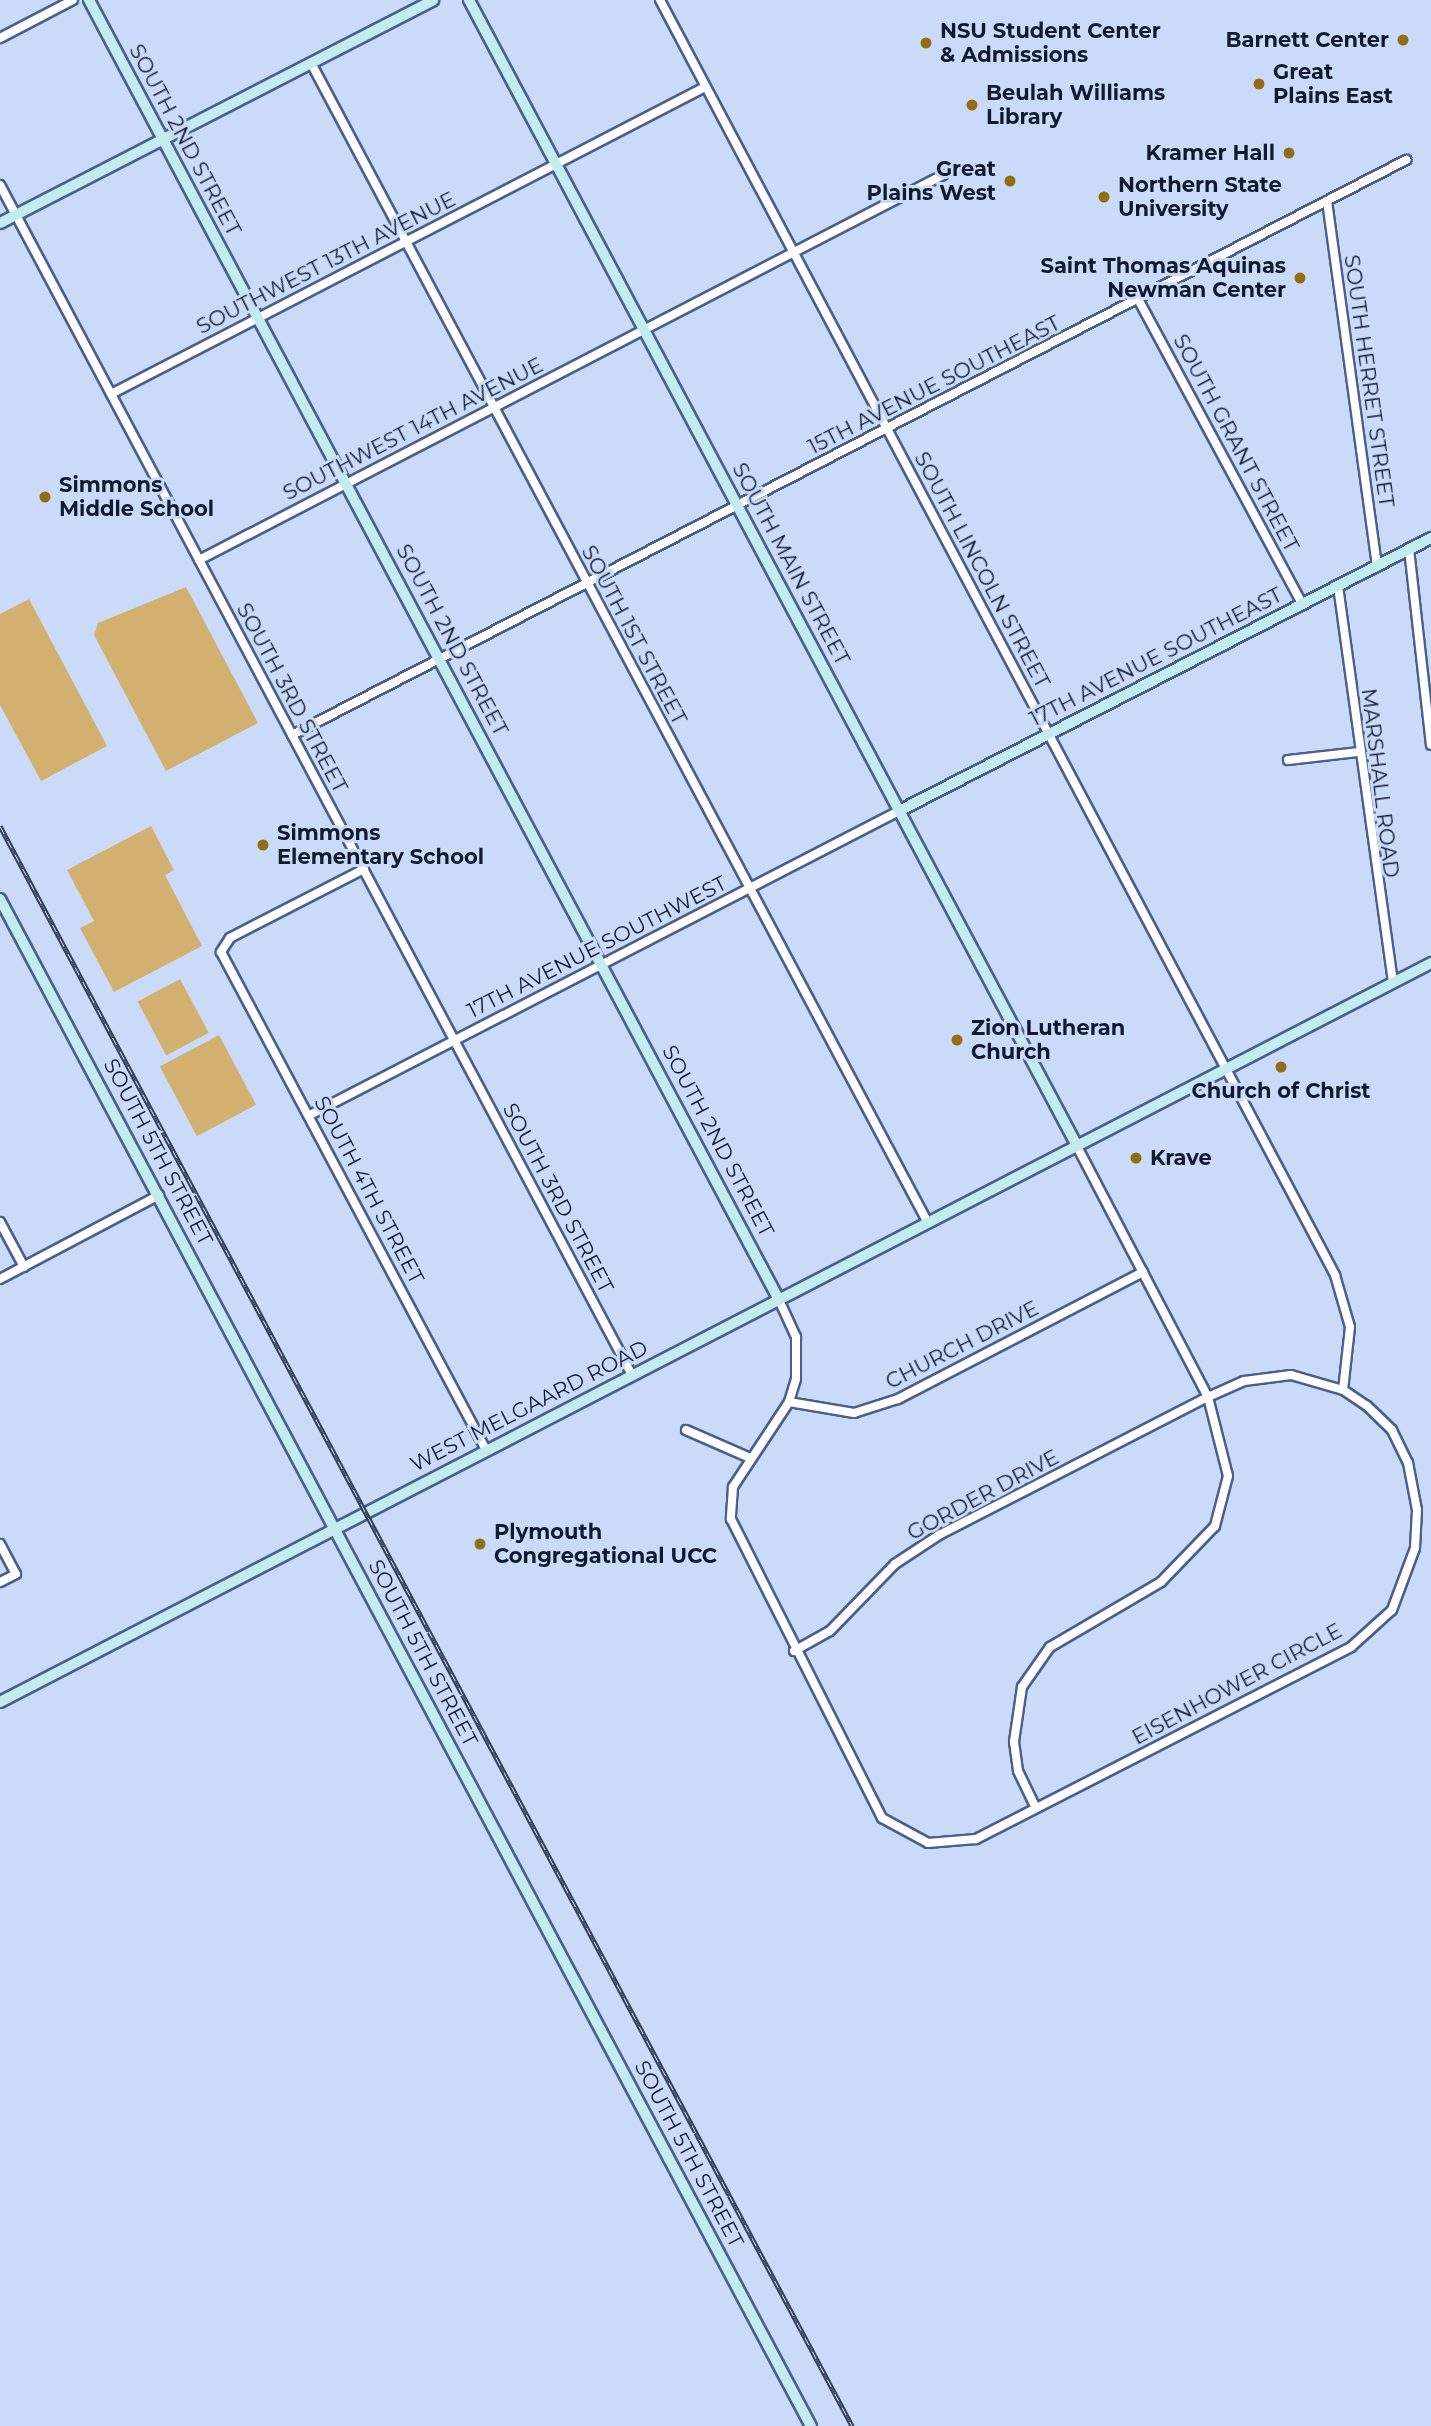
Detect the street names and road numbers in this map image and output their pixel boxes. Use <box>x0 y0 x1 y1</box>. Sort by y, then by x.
street label: SOUTH 2ND STREET <box>124 40 246 240</box>
street label: SOUTHWEST 13TH AVENUE <box>192 187 460 339</box>
street label: SOUTH HERRET STREET <box>1339 253 1399 509</box>
street label: 15TH AVENUE SOUTHEAST <box>804 310 1064 460</box>
street label: SOUTH GRANT STREET <box>1168 330 1304 556</box>
street label: SOUTHWEST 14TH AVENUE <box>279 352 547 506</box>
street label: SOUTH LINCOLN STREET <box>909 447 1055 693</box>
street label: SOUTH MAIN STREET <box>727 458 855 670</box>
street label: SOUTH 2ND STREET <box>391 540 513 740</box>
street label: SOUTH 1ST STREET <box>576 541 692 729</box>
street label: 17TH AVENUE SOUTHEAST <box>1025 582 1287 732</box>
street label: SOUTH 3RD STREET <box>231 599 353 797</box>
street label: MARSHALL ROAD <box>1356 687 1404 879</box>
street label: 17TH AVENUE SOUTHWEST <box>463 870 731 1024</box>
street label: SOUTH 2ND STREET <box>657 1041 779 1241</box>
street label: SOUTH 5TH STREET <box>98 1054 218 1250</box>
street label: SOUTH 4TH STREET <box>309 1092 429 1288</box>
street label: SOUTH 3RD STREET <box>497 1099 619 1297</box>
street label: CHURCH DRIVE <box>881 1296 1043 1394</box>
street label: WEST MELGAARD ROAD <box>406 1335 652 1477</box>
street label: GORDER DRIVE <box>903 1444 1063 1546</box>
street label: SOUTH 5TH STREET <box>363 1555 483 1751</box>
street label: EISENHOWER CIRCLE <box>1128 1618 1346 1750</box>
street label: SOUTH 5TH STREET <box>629 2056 749 2252</box>

